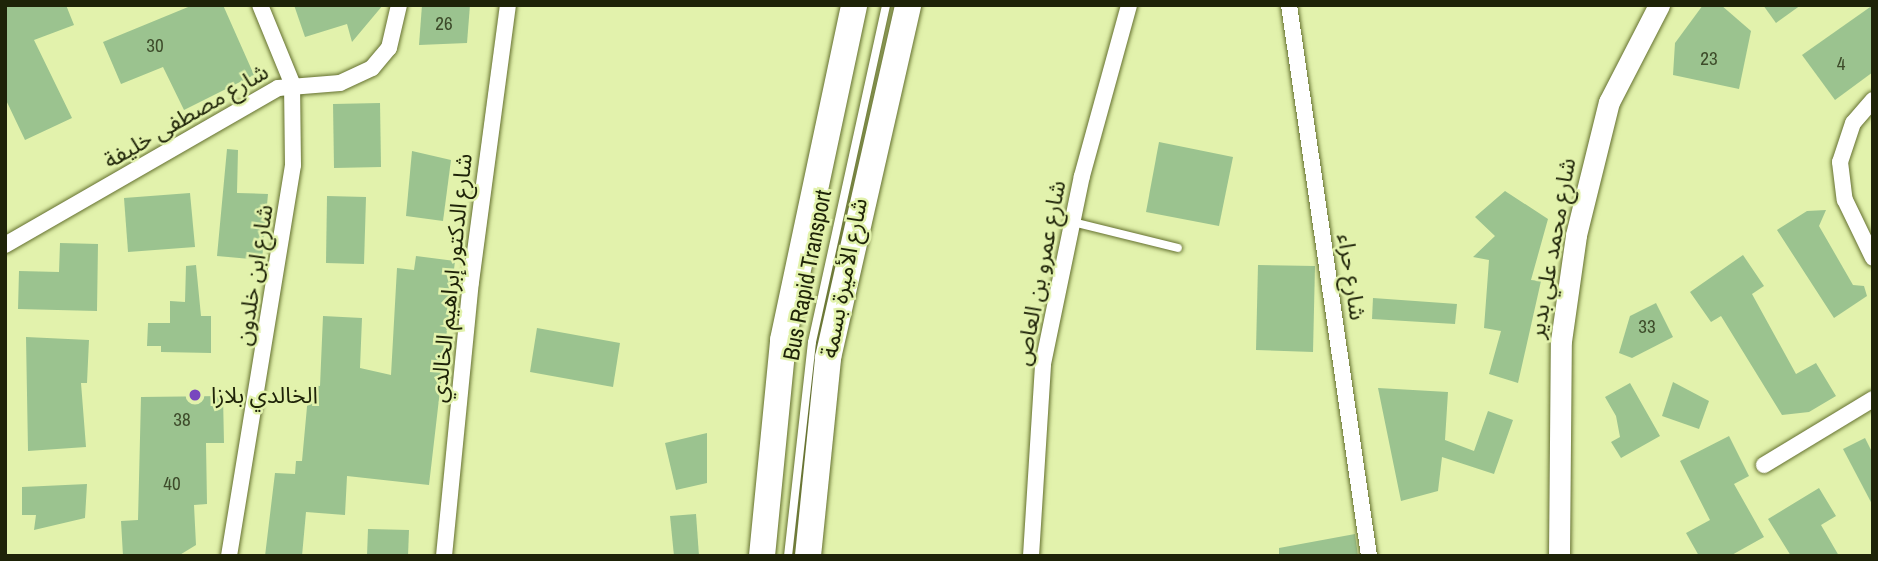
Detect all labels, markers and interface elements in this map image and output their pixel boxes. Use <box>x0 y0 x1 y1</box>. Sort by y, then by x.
house number: 26 <box>435 13 453 35</box>
house number: 30 <box>146 35 164 57</box>
house number: 23 <box>1700 48 1718 70</box>
house number: 4 <box>1837 53 1845 75</box>
street label: شارع مصطفى خليفة <box>99 58 273 174</box>
street label: شارع الدكتور إبراهيم الخالدي <box>424 152 478 404</box>
street label: شارع محمد علي بدير <box>1523 156 1581 340</box>
street label: شارع عمرو بن العاص <box>1009 178 1071 368</box>
street label: Bus Rapid Transport <box>777 187 837 363</box>
street label: شارع الأميرة بسمة <box>815 196 873 360</box>
street label: شارع ابن خلدون <box>229 202 279 348</box>
street label: شارع حراء <box>1332 232 1372 322</box>
house number: 33 <box>1638 316 1656 338</box>
place label: الخالدي بلازا <box>211 381 318 409</box>
marker: الخالدي بلازا <box>185 385 205 405</box>
house number: 38 <box>173 409 191 431</box>
house number: 40 <box>163 473 181 495</box>

